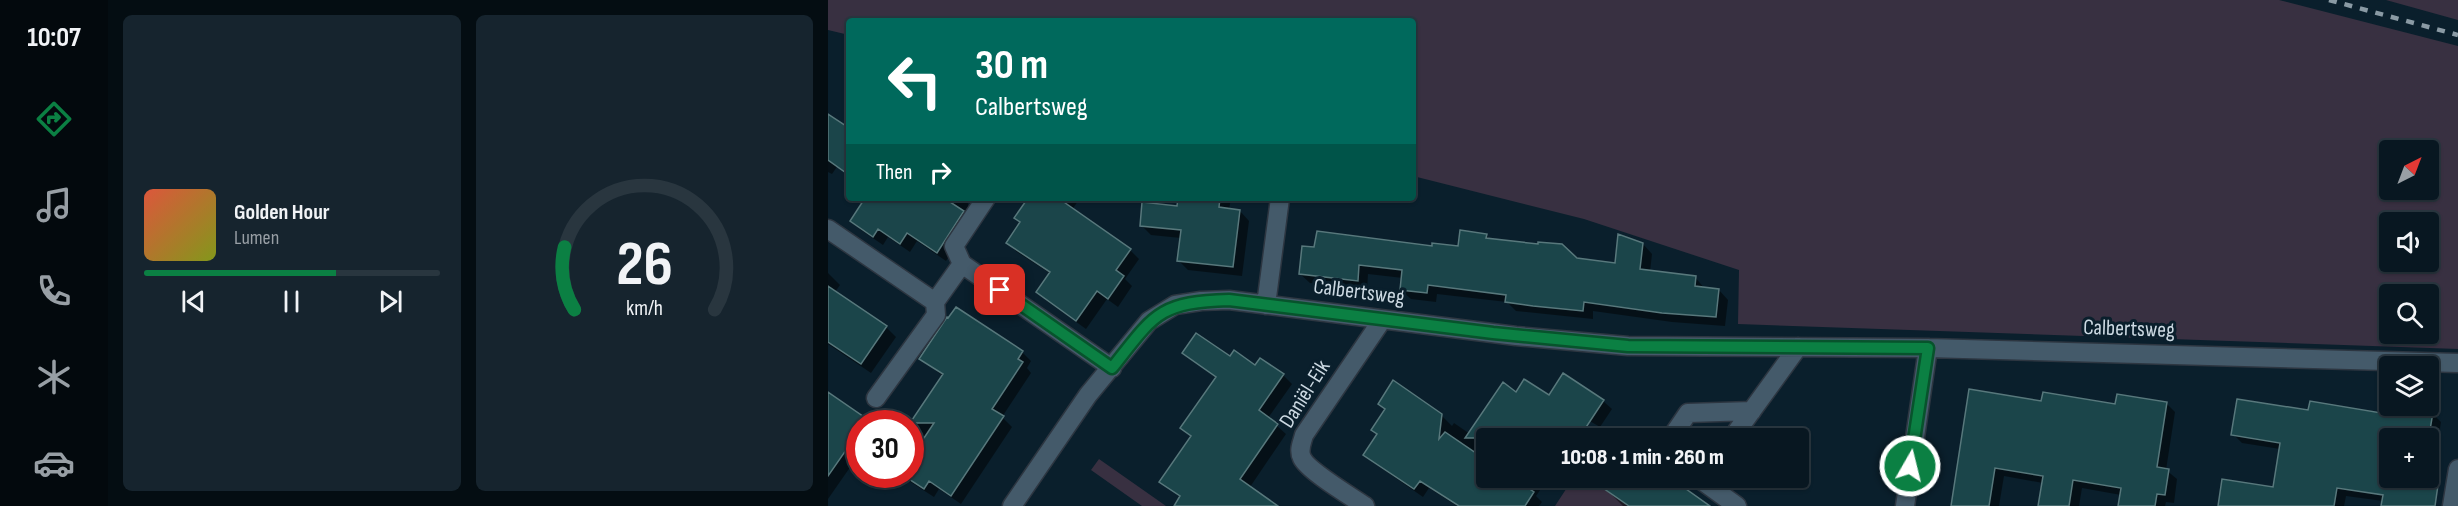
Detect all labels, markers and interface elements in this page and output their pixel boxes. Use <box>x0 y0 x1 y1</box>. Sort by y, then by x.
text: 10:07 <box>27 22 81 54</box>
text: 30 m <box>975 40 1048 91</box>
icon: left <box>876 42 954 120</box>
text: Calbertsweg <box>975 91 1088 123</box>
icon: directions <box>33 98 75 140</box>
north arrow <box>2379 140 2439 200</box>
map controls <box>2379 140 2439 488</box>
icon: right <box>924 156 957 189</box>
text: Then <box>876 159 912 186</box>
icon: music <box>33 184 75 226</box>
text: Golden Hour <box>234 199 330 226</box>
button: sound <box>2379 212 2439 272</box>
text: Lumen <box>234 226 279 250</box>
text: 26 <box>616 228 673 303</box>
pin <box>974 264 1025 315</box>
icon: phone <box>33 270 75 312</box>
icon: arrive <box>983 273 1016 306</box>
street label: Calbertsweg <box>1312 273 1406 311</box>
button: search <box>2379 284 2439 344</box>
icon: previous <box>177 285 210 318</box>
icon: pause <box>275 285 308 318</box>
icon: next <box>374 285 407 318</box>
text: km/h <box>626 296 663 321</box>
street label: Calbertsweg <box>2083 314 2176 344</box>
street label: Daniël-Eik <box>1274 354 1337 433</box>
icon: climate <box>33 356 75 398</box>
button: layers <box>2379 356 2439 416</box>
speed limit sign: 30 <box>846 410 924 488</box>
button: + <box>2379 428 2439 488</box>
position arrow <box>1878 434 1942 498</box>
icon: car <box>33 442 75 484</box>
text: 10:08 · 1 min · 260 m <box>1561 444 1724 471</box>

